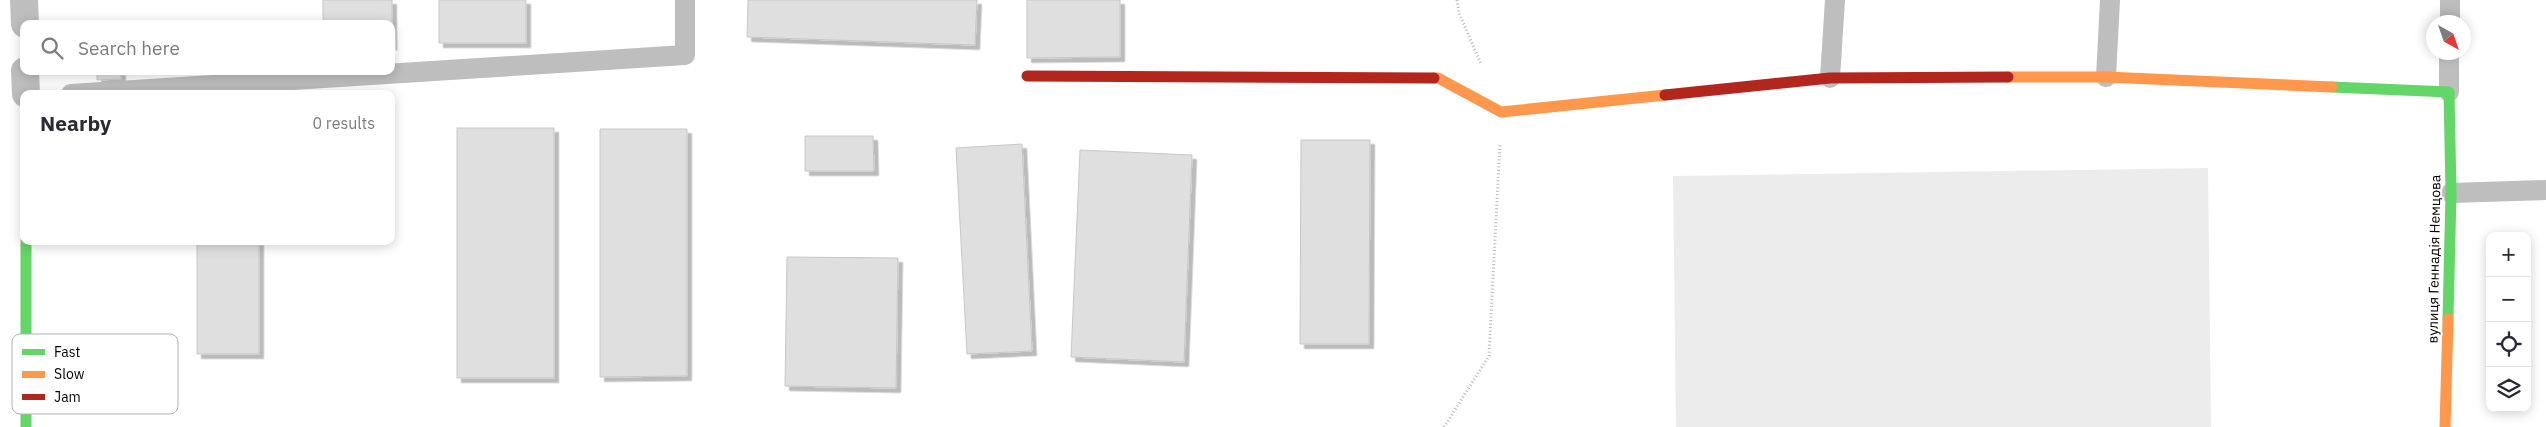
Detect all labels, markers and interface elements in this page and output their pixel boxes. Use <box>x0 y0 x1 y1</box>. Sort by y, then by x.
north arrow <box>2426 15 2471 60</box>
search box <box>20 20 395 75</box>
icon: search <box>38 34 66 62</box>
text: Search here <box>78 36 180 60</box>
text: Nearby <box>40 109 111 137</box>
text: 0 results <box>312 113 375 133</box>
street label: вулиця Геннадія Немцова <box>2424 174 2444 344</box>
map controls <box>2486 232 2531 412</box>
button: + <box>2486 232 2531 277</box>
button: − <box>2486 277 2531 322</box>
button: locate <box>2486 322 2531 367</box>
legend <box>12 334 178 414</box>
text: Fast <box>54 343 80 361</box>
text: Slow <box>54 365 85 383</box>
button: layers <box>2486 367 2531 412</box>
text: Jam <box>54 388 81 406</box>

